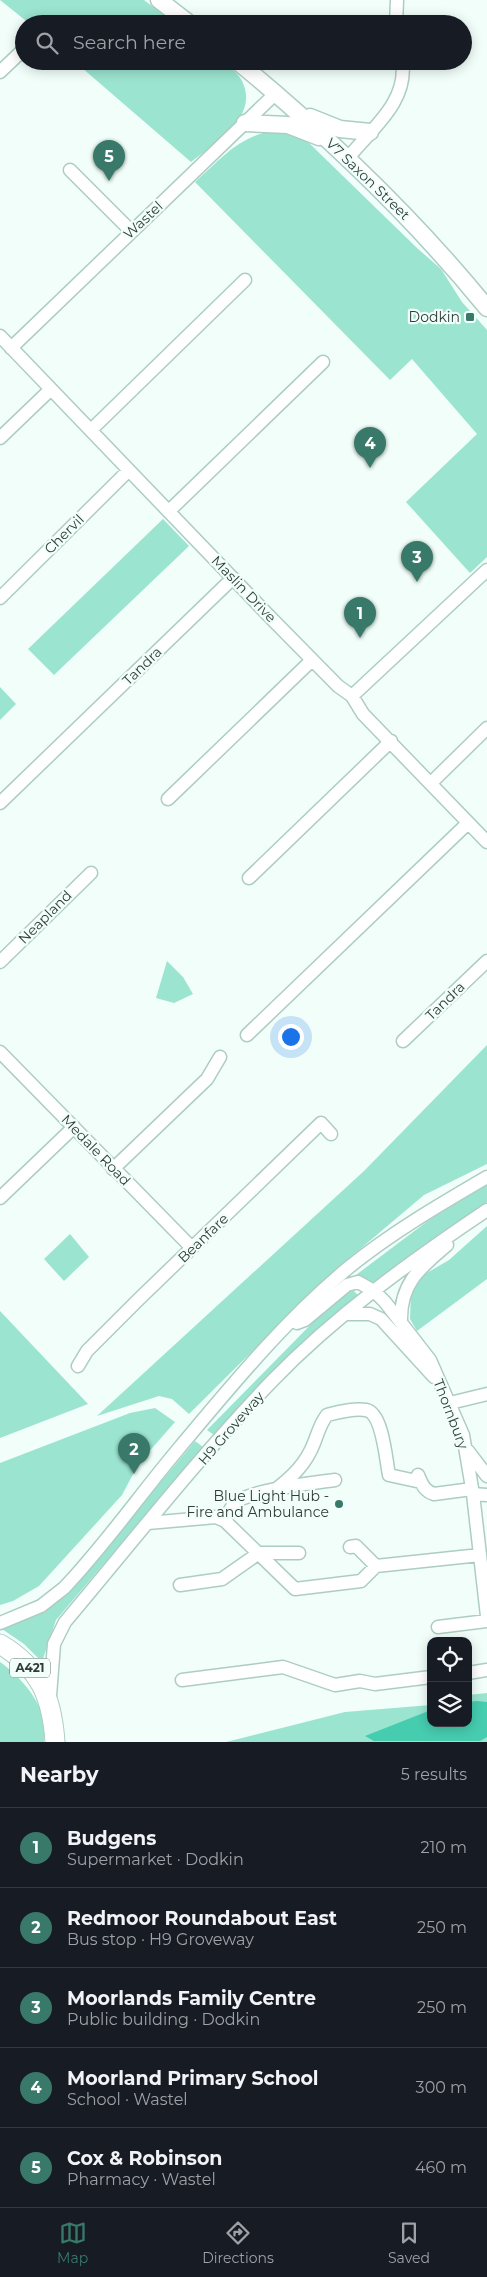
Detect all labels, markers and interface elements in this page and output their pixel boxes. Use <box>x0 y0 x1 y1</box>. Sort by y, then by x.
search box <box>15 15 472 70</box>
icon: search <box>33 29 61 57</box>
text: Search here <box>73 31 186 54</box>
street label: V7 Saxon Street <box>322 134 414 224</box>
pin: 5 <box>93 140 125 181</box>
street label: Wastel <box>119 197 167 243</box>
place label: Dodkin <box>409 308 460 326</box>
marker: Dodkin <box>464 311 476 323</box>
pin: 4 <box>354 427 386 468</box>
street label: Chervil <box>40 510 88 558</box>
pin: 3 <box>401 541 433 582</box>
street label: Maslin Drive <box>208 552 280 626</box>
pin: 1 <box>344 597 376 638</box>
street label: Tandra <box>118 643 166 689</box>
street label: Neapland <box>14 886 76 948</box>
street label: Tandra <box>421 978 469 1024</box>
your location <box>278 1024 304 1050</box>
street label: Medale Road <box>58 1111 134 1189</box>
street label: Beanfare <box>174 1210 232 1266</box>
street label: Thornbury <box>429 1377 473 1452</box>
street label: H9 Groveway <box>194 1387 268 1469</box>
pin: 2 <box>118 1433 150 1474</box>
place label: Blue Light Hub - Fire and Ambulance <box>186 1487 329 1521</box>
marker: Blue Light Hub - Fire and Ambulance <box>333 1498 345 1510</box>
map controls <box>427 1637 472 1727</box>
button: locate <box>427 1637 472 1682</box>
road number: A421 <box>10 1659 50 1678</box>
button: layers <box>427 1682 472 1727</box>
text: Nearby <box>20 1762 99 1787</box>
text: 5 results <box>401 1765 467 1784</box>
text: Budgens <box>67 1827 156 1850</box>
text: 1 <box>33 1838 39 1857</box>
text: 210 m <box>420 1838 467 1857</box>
text: Supermarket · Dodkin <box>67 1850 244 1869</box>
text: Redmoor Roundabout East <box>67 1907 337 1930</box>
text: 2 <box>31 1918 41 1937</box>
text: 250 m <box>417 1918 467 1937</box>
text: Bus stop · H9 Groveway <box>67 1930 254 1949</box>
text: Moorlands Family Centre <box>67 1987 316 2010</box>
text: 3 <box>31 1998 41 2017</box>
text: 250 m <box>417 1998 467 2017</box>
text: Public building · Dodkin <box>67 2010 260 2029</box>
text: Moorland Primary School <box>67 2067 319 2090</box>
text: 4 <box>30 2078 42 2097</box>
text: 300 m <box>416 2078 467 2097</box>
text: School · Wastel <box>67 2090 188 2109</box>
text: Cox & Robinson <box>67 2147 223 2170</box>
text: 5 <box>31 2158 41 2177</box>
text: 460 m <box>415 2158 467 2177</box>
text: Pharmacy · Wastel <box>67 2170 216 2189</box>
tab: Map <box>57 2219 88 2267</box>
tab: Directions <box>202 2219 274 2267</box>
tab: Saved <box>388 2219 430 2267</box>

